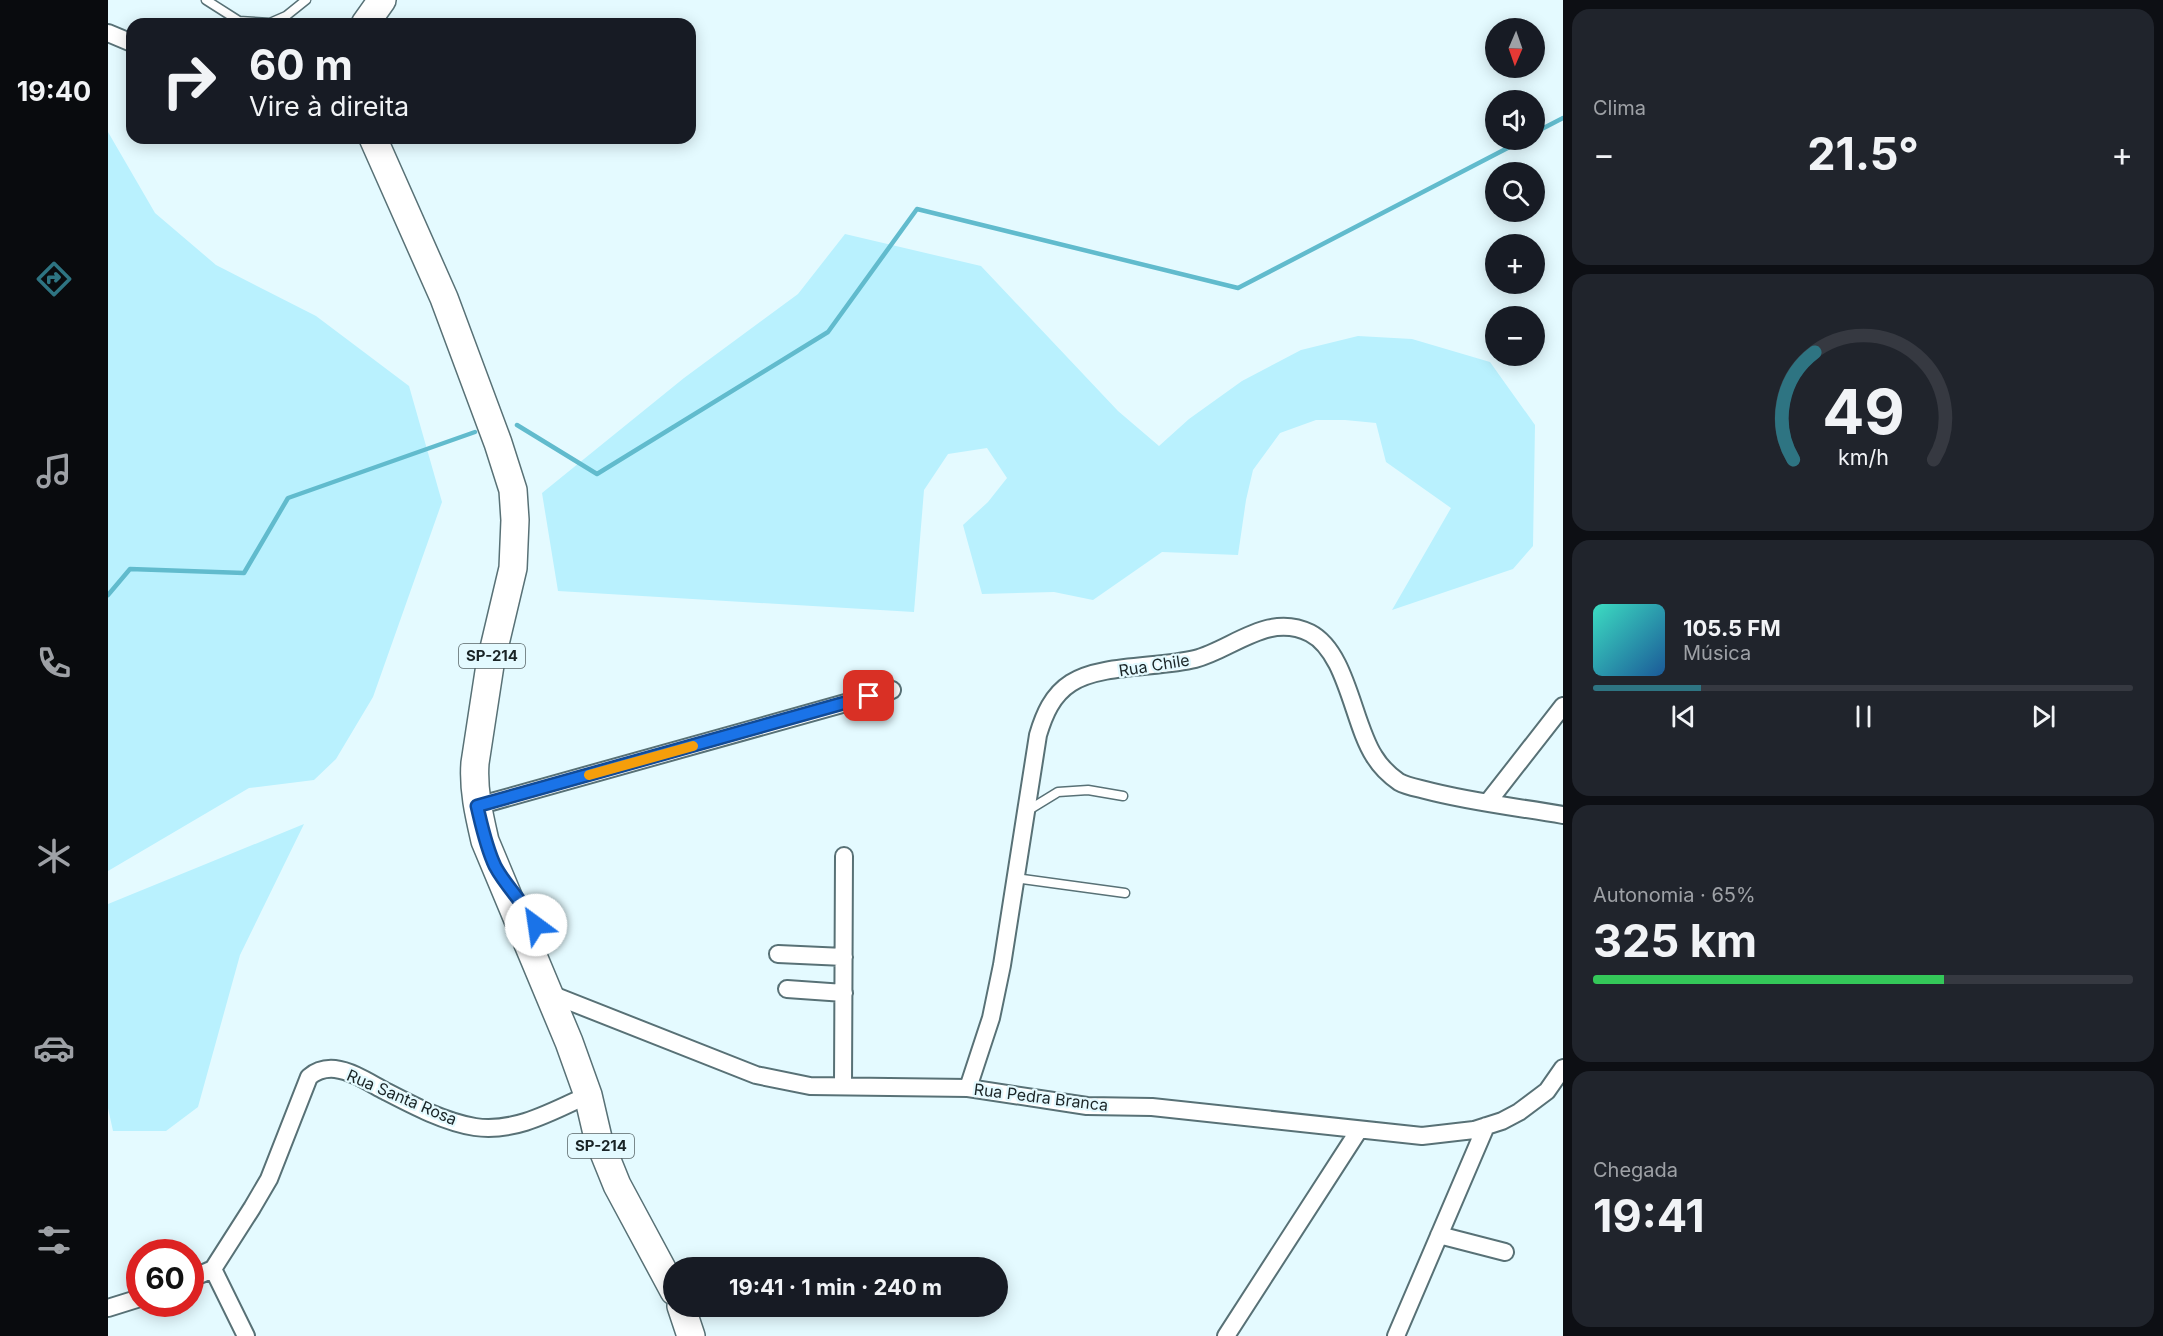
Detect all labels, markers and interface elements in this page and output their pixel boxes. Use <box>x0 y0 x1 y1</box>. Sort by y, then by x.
north arrow <box>1485 18 1545 78</box>
map controls <box>1485 18 1545 366</box>
text: 60 m <box>249 39 353 90</box>
icon: right <box>150 42 228 120</box>
text: 19:40 <box>17 75 91 108</box>
text: Vire à direita <box>249 90 409 123</box>
button: sound <box>1485 90 1545 150</box>
text: Clima <box>1593 96 1646 120</box>
text: 21.5° <box>1807 126 1919 181</box>
text: − <box>1593 134 1615 174</box>
text: + <box>2111 134 2133 174</box>
button: search <box>1485 162 1545 222</box>
button: + <box>1485 234 1545 294</box>
icon: directions <box>33 258 75 300</box>
button: − <box>1485 306 1545 366</box>
text: 49 <box>1822 374 1904 449</box>
text: km/h <box>1838 444 1888 470</box>
icon: music <box>33 450 75 492</box>
text: 105.5 FM <box>1683 615 1781 641</box>
text: Música <box>1683 641 1751 665</box>
icon: phone <box>33 642 75 684</box>
road number: SP-214 <box>459 644 525 668</box>
street label: Rua Chile <box>1117 650 1191 680</box>
pin <box>843 670 894 721</box>
icon: arrive <box>852 679 885 712</box>
icon: previous <box>1667 700 1700 733</box>
icon: pause <box>1847 700 1880 733</box>
icon: next <box>2027 700 2060 733</box>
icon: climate <box>33 835 75 877</box>
text: Autonomia · 65% <box>1593 883 1756 907</box>
position arrow <box>504 893 568 957</box>
text: 325 km <box>1593 913 1757 968</box>
icon: car <box>33 1027 75 1069</box>
street label: Rua Santa Rosa <box>344 1065 460 1129</box>
street label: Rua Pedra Branca <box>973 1079 1109 1115</box>
road number: SP-214 <box>568 1134 634 1158</box>
text: Chegada <box>1593 1158 1678 1182</box>
text: 19:41 <box>1593 1188 1705 1243</box>
icon: filters <box>33 1219 75 1261</box>
speed limit sign: 60 <box>126 1239 204 1317</box>
text: 19:41 · 1 min · 240 m <box>729 1274 942 1300</box>

